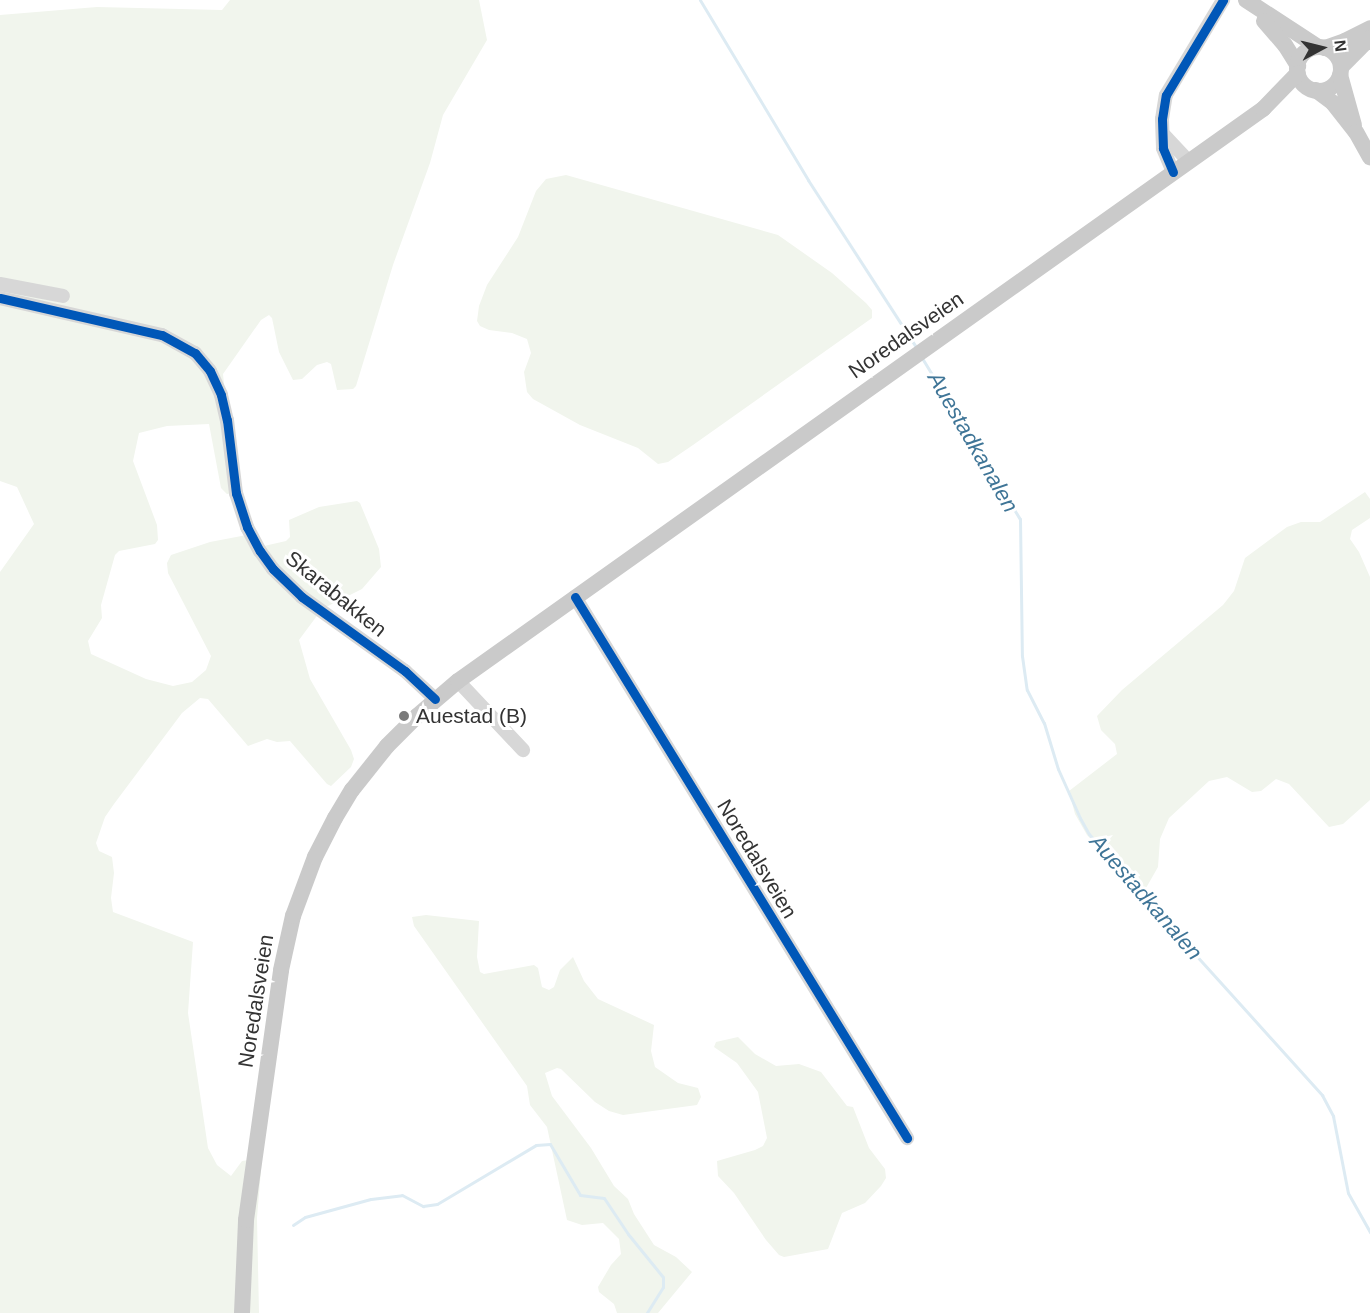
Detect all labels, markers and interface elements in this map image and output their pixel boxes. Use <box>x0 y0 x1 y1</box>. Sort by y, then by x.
north arrow <box>1292 18 1352 78</box>
text: N <box>1331 39 1350 53</box>
street label: Noredalsveien <box>844 286 968 384</box>
water label: Auestadkanalen <box>922 367 1024 517</box>
street label: Skarabakken <box>280 546 392 642</box>
place label: Auestad (B) <box>416 703 527 729</box>
marker: Auestad (B) <box>397 709 411 723</box>
street label: Noredalsveien <box>712 795 802 923</box>
water label: Auestadkanalen <box>1084 829 1208 965</box>
street label: Noredalsveien <box>233 933 279 1069</box>

